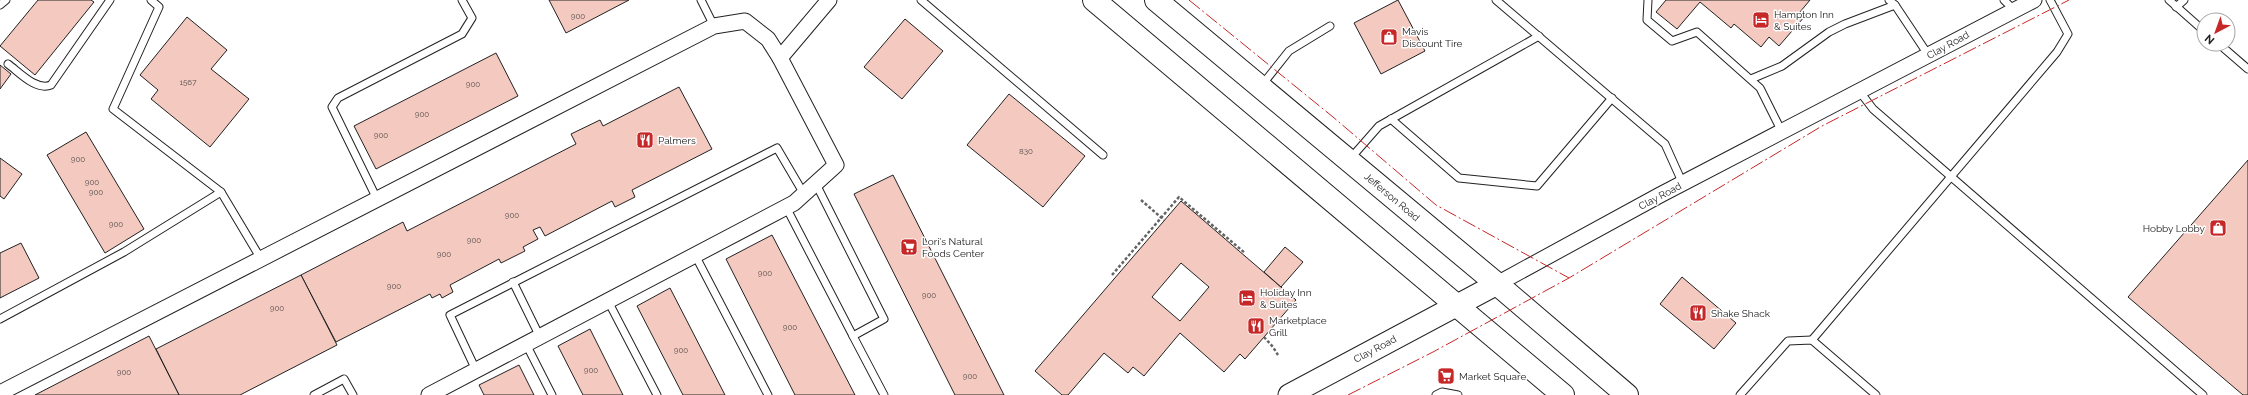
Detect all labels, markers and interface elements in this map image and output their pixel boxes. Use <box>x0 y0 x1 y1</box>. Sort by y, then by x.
place label: Hampton Inn & Suites <box>1774 9 1834 32</box>
hotel icon: Hampton Inn & Suites <box>1751 10 1771 30</box>
house number: 900 <box>571 11 585 21</box>
north arrow <box>2196 12 2236 52</box>
place label: Mavis Discount Tire <box>1402 26 1463 49</box>
shop icon: Mavis Discount Tire <box>1379 27 1399 47</box>
street label: Clay Road <box>1925 29 1971 61</box>
text: N <box>2202 32 2217 47</box>
house number: 1567 <box>180 77 197 87</box>
house number: 900 <box>466 79 480 89</box>
house number: 900 <box>415 109 429 119</box>
house number: 900 <box>374 130 388 140</box>
restaurant icon: Palmers <box>635 130 655 150</box>
place label: Palmers <box>658 135 696 146</box>
house number: 830 <box>1019 146 1033 156</box>
house number: 900 <box>71 154 85 164</box>
street label: Jefferson Road <box>1362 171 1422 223</box>
house number: 900 <box>85 177 99 187</box>
street label: Clay Road <box>1637 180 1683 212</box>
house number: 900 <box>89 187 103 197</box>
house number: 900 <box>505 210 519 220</box>
shop icon: Hobby Lobby <box>2208 218 2228 238</box>
house number: 900 <box>109 219 123 229</box>
place label: Hobby Lobby <box>2143 223 2206 234</box>
house number: 900 <box>467 235 481 245</box>
place label: Lori's Natural Foods Center <box>922 236 985 259</box>
supermarket icon: Lori's Natural Foods Center <box>899 237 919 257</box>
house number: 900 <box>437 249 451 259</box>
house number: 900 <box>758 268 772 278</box>
house number: 900 <box>387 281 401 291</box>
place label: Holiday Inn & Suites <box>1260 287 1312 310</box>
hotel icon: Holiday Inn & Suites <box>1237 288 1257 308</box>
house number: 900 <box>922 290 936 300</box>
house number: 900 <box>270 303 284 313</box>
restaurant icon: Shake Shack <box>1688 303 1708 323</box>
place label: Shake Shack <box>1711 308 1771 319</box>
place label: Marketplace Grill <box>1269 315 1327 338</box>
restaurant icon: Marketplace Grill <box>1246 316 1266 336</box>
house number: 900 <box>783 322 797 332</box>
street label: Clay Road <box>1352 333 1398 365</box>
house number: 900 <box>674 345 688 355</box>
house number: 900 <box>584 365 598 375</box>
supermarket icon: Market Square <box>1436 366 1456 386</box>
house number: 900 <box>117 367 131 377</box>
house number: 900 <box>963 371 977 381</box>
place label: Market Square <box>1459 371 1526 382</box>

